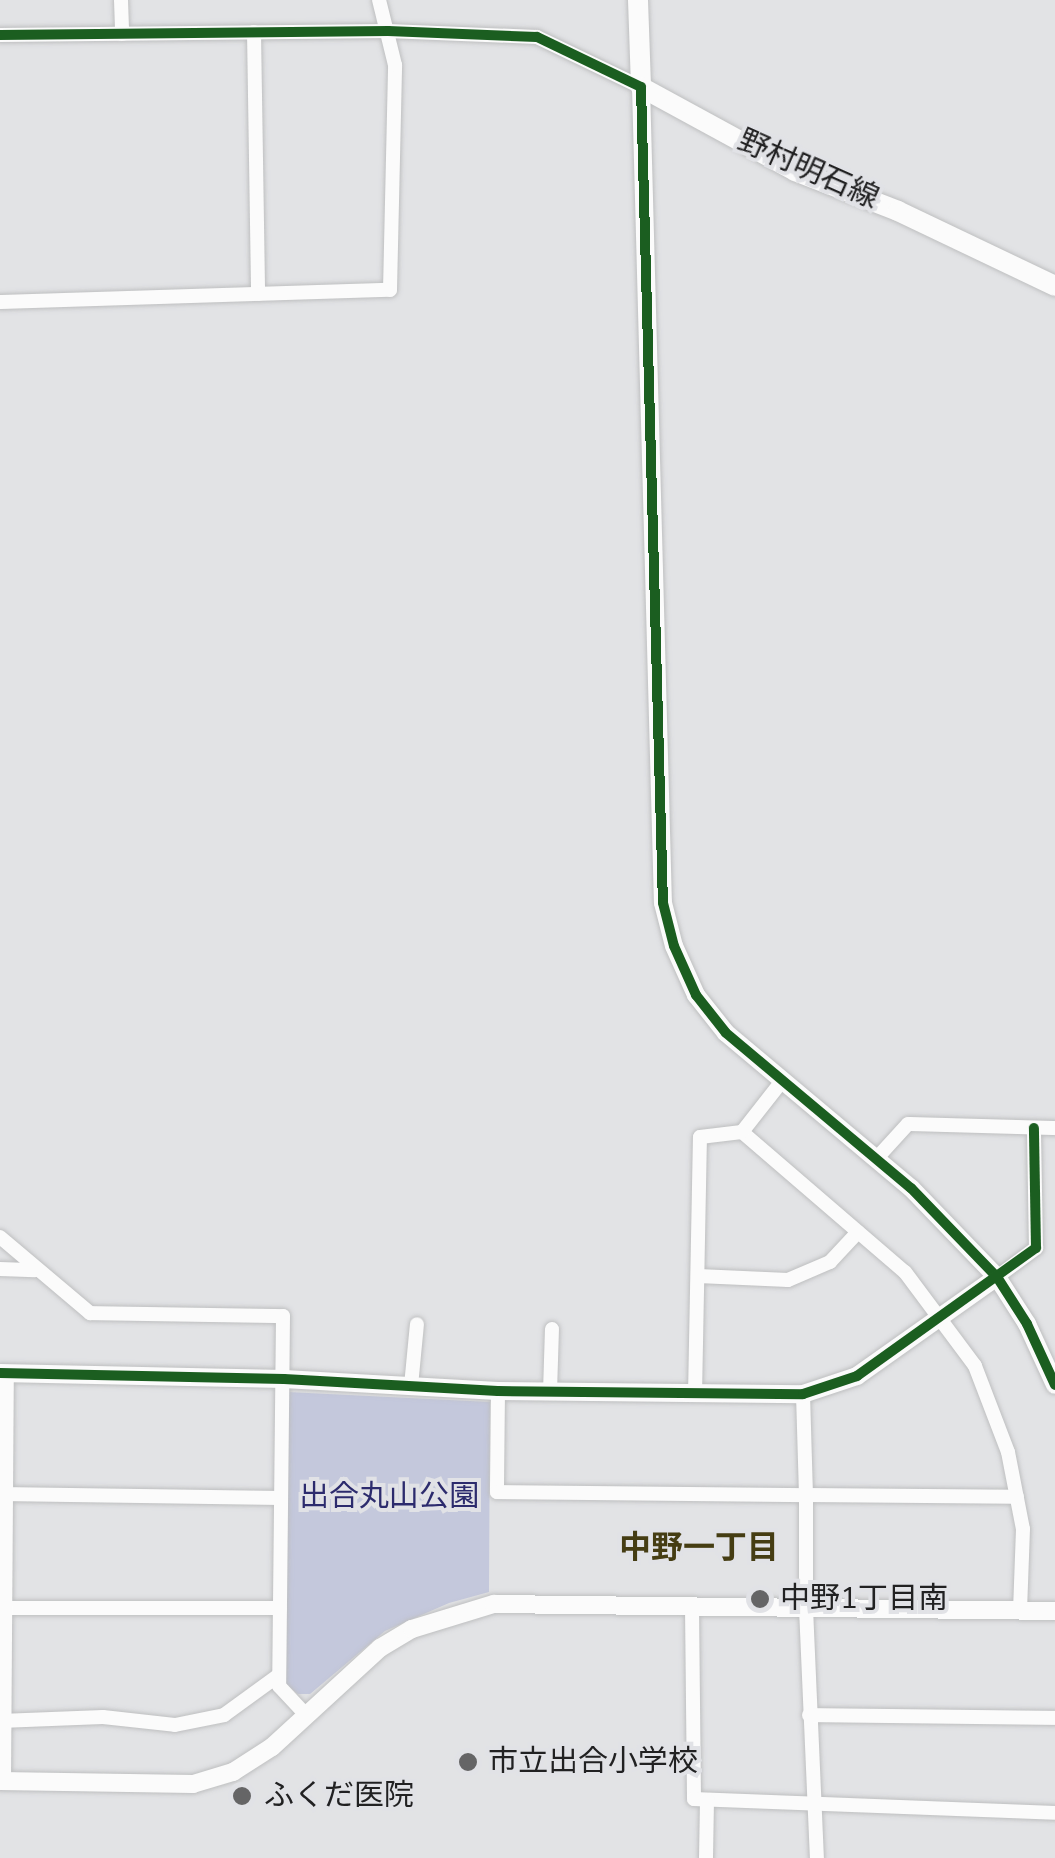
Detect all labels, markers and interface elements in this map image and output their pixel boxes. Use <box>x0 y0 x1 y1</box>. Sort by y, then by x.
street label: 野村明石線 <box>732 123 884 217</box>
park label: 出合丸山公園 <box>299 1479 479 1515</box>
district label: 中野一丁目 <box>619 1529 779 1567</box>
place label: 中野1丁目南 <box>780 1581 948 1617</box>
marker: 中野1丁目南 <box>749 1588 771 1610</box>
place label: 市立出合小学校 <box>488 1744 698 1780</box>
marker: 市立出合小学校 <box>457 1751 479 1773</box>
place label: ふくだ医院 <box>264 1778 414 1814</box>
marker: ふくだ医院 <box>229 1783 255 1809</box>

